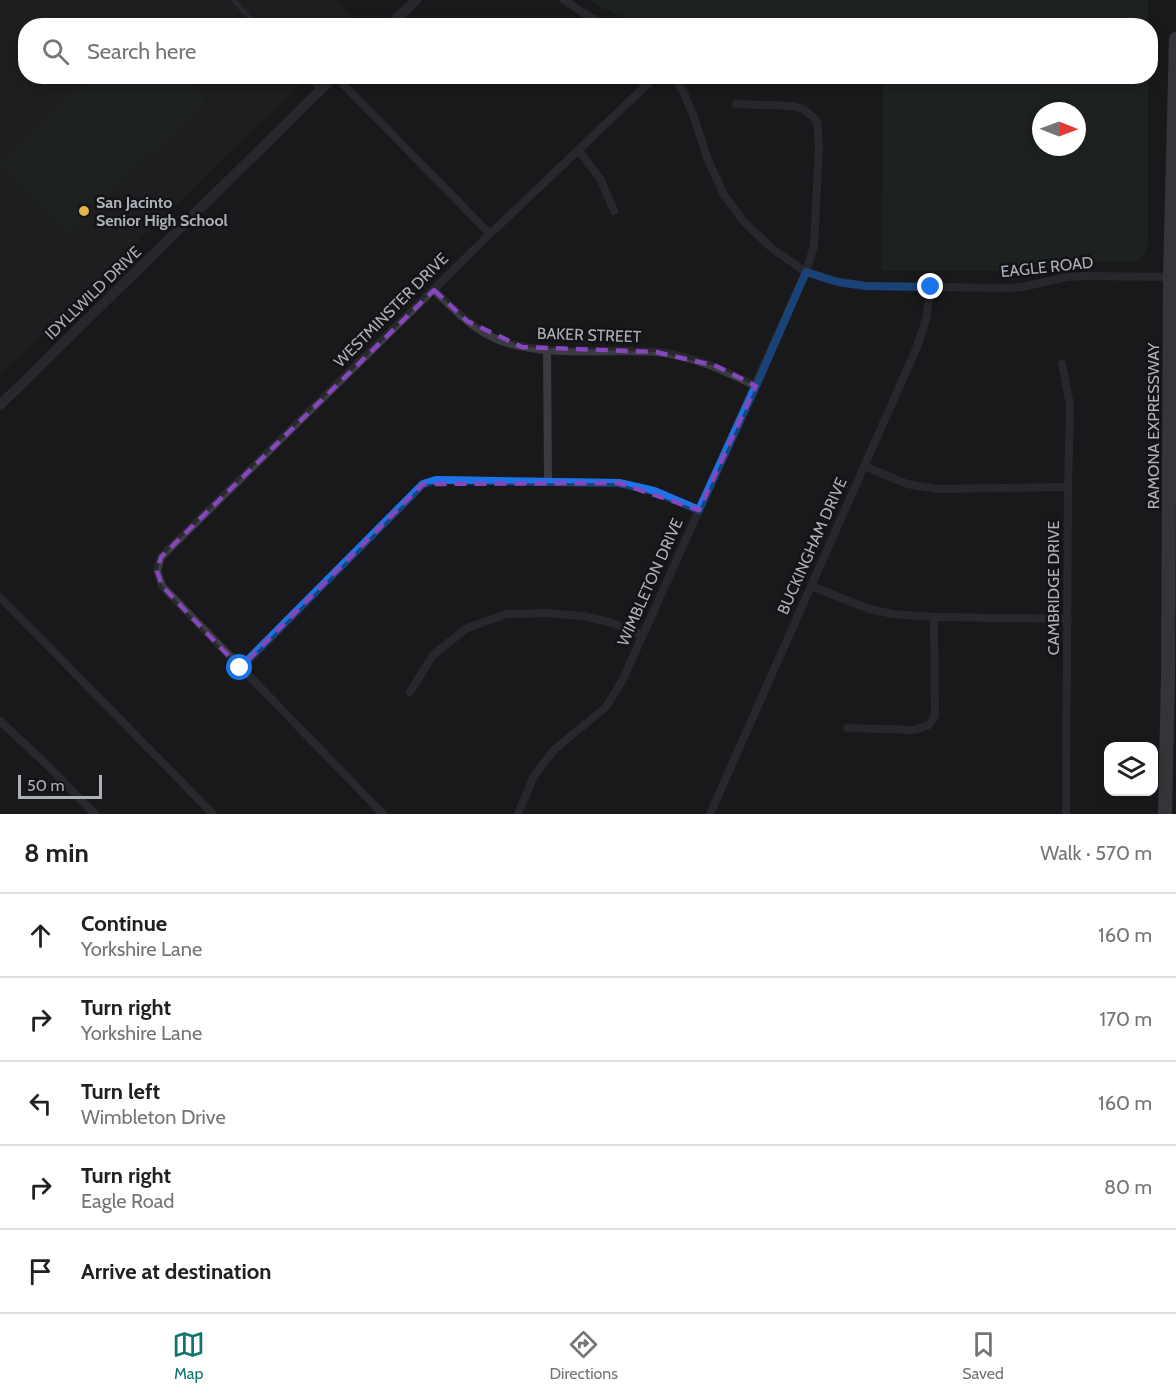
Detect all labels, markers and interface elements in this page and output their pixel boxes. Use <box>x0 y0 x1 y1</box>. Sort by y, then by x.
search box <box>18 18 1158 84</box>
icon: search <box>39 35 72 68</box>
text: Search here <box>87 38 196 65</box>
north arrow <box>1032 102 1086 156</box>
place label: San Jacinto Senior High School <box>96 193 228 230</box>
marker: San Jacinto Senior High School <box>77 204 91 218</box>
street label: IDYLLWILD DRIVE <box>41 242 145 344</box>
street label: WESTMINSTER DRIVE <box>330 249 452 371</box>
street label: EAGLE ROAD <box>1000 253 1094 281</box>
route end <box>917 273 943 299</box>
street label: BAKER STREET <box>537 324 642 346</box>
street label: RAMONA EXPRESSWAY <box>1144 342 1163 509</box>
street label: BUCKINGHAM DRIVE <box>773 474 851 617</box>
street label: WIMBLETON DRIVE <box>613 515 687 649</box>
street label: CAMBRIDGE DRIVE <box>1044 520 1063 655</box>
route start <box>226 654 252 680</box>
map controls <box>1104 742 1158 796</box>
button: layers <box>1104 742 1158 796</box>
scale bar <box>18 772 102 800</box>
text: 50 m <box>27 776 64 795</box>
text: 8 min <box>24 837 89 869</box>
text: Walk · 570 m <box>1040 841 1152 865</box>
text: Continue <box>81 910 167 937</box>
icon: ahead <box>24 919 57 952</box>
text: 160 m <box>1098 923 1152 947</box>
text: Yorkshire Lane <box>81 937 202 961</box>
text: Turn right <box>81 994 171 1021</box>
icon: right <box>24 1003 57 1036</box>
text: 170 m <box>1100 1007 1152 1031</box>
text: Yorkshire Lane <box>81 1021 202 1045</box>
text: Turn left <box>81 1078 160 1105</box>
icon: left <box>24 1087 57 1120</box>
text: 160 m <box>1098 1091 1152 1115</box>
text: Wimbleton Drive <box>81 1105 226 1129</box>
text: Turn right <box>81 1162 171 1189</box>
icon: right <box>24 1171 57 1204</box>
text: 80 m <box>1104 1175 1152 1199</box>
text: Eagle Road <box>81 1189 174 1213</box>
icon: arrive <box>24 1255 57 1288</box>
text: Arrive at destination <box>81 1258 271 1285</box>
tab: Map <box>172 1328 205 1383</box>
tab: Directions <box>550 1328 618 1383</box>
tab: Saved <box>962 1328 1004 1383</box>

